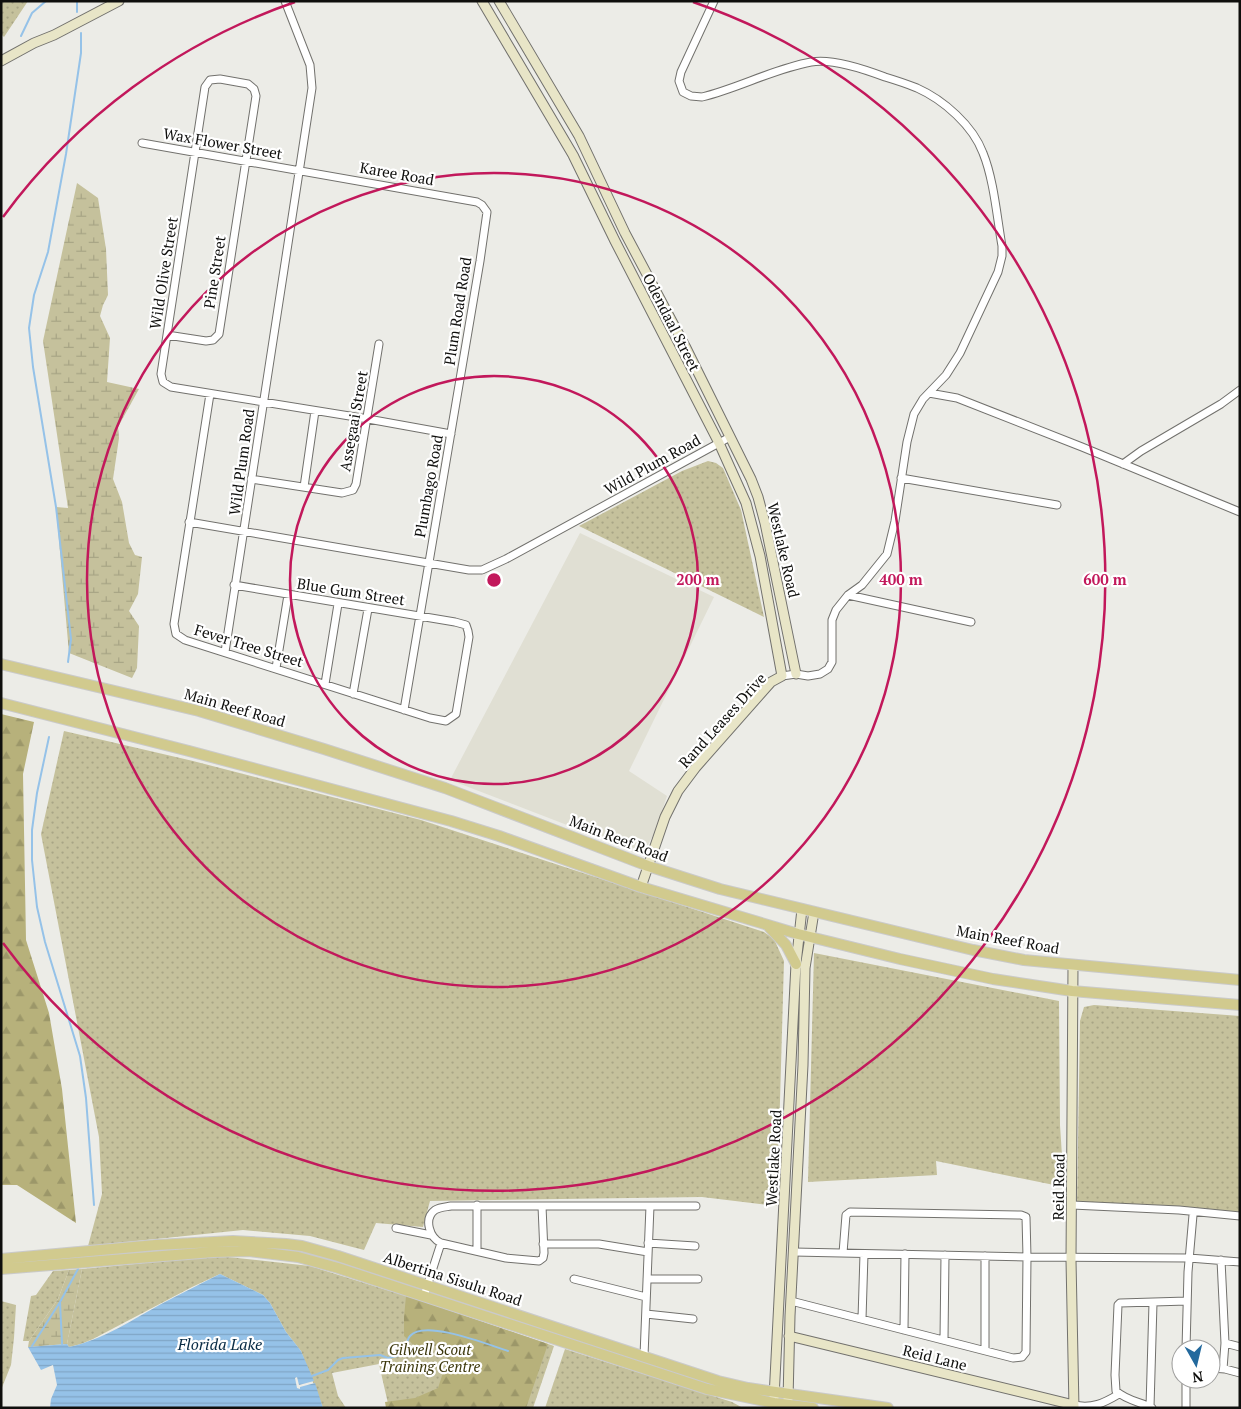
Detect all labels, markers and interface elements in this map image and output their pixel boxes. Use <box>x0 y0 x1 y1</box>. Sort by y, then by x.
street label: Wax Flower Street <box>162 123 285 163</box>
street label: Karee Road <box>358 157 436 189</box>
street label: Wild Olive Street <box>144 215 182 331</box>
street label: Pine Street <box>198 234 230 310</box>
street label: Plum Road Road <box>439 255 475 367</box>
street label: Odendaal Street <box>639 270 706 375</box>
street label: Assegaai Street <box>334 369 372 473</box>
street label: Wild Plum Road <box>224 408 258 516</box>
street label: Wild Plum Road <box>600 429 704 499</box>
street label: Plumbago Road <box>409 433 447 539</box>
street label: Westlake Road <box>763 501 805 599</box>
text: 200 m <box>676 569 720 589</box>
text: 400 m <box>879 569 923 589</box>
text: 600 m <box>1083 569 1127 589</box>
centre of rings <box>485 571 503 589</box>
street label: Blue Gum Street <box>296 573 407 609</box>
street label: Fever Tree Street <box>192 619 306 671</box>
street label: Rand Leases Drive <box>674 668 770 772</box>
street label: Main Reef Road <box>182 683 288 731</box>
street label: Main Reef Road <box>567 810 671 866</box>
street label: Main Reef Road <box>955 920 1061 958</box>
street label: Westlake Road <box>760 1109 786 1207</box>
street label: Reid Road <box>1047 1153 1069 1221</box>
street label: Albertina Sisulu Road <box>381 1246 525 1310</box>
water label: Florida Lake <box>177 1333 262 1355</box>
park label: Gilwell Scout Training Centre <box>380 1339 480 1376</box>
street label: Reid Lane <box>901 1339 969 1375</box>
north arrow <box>1171 1339 1221 1389</box>
text: N <box>1191 1367 1204 1388</box>

